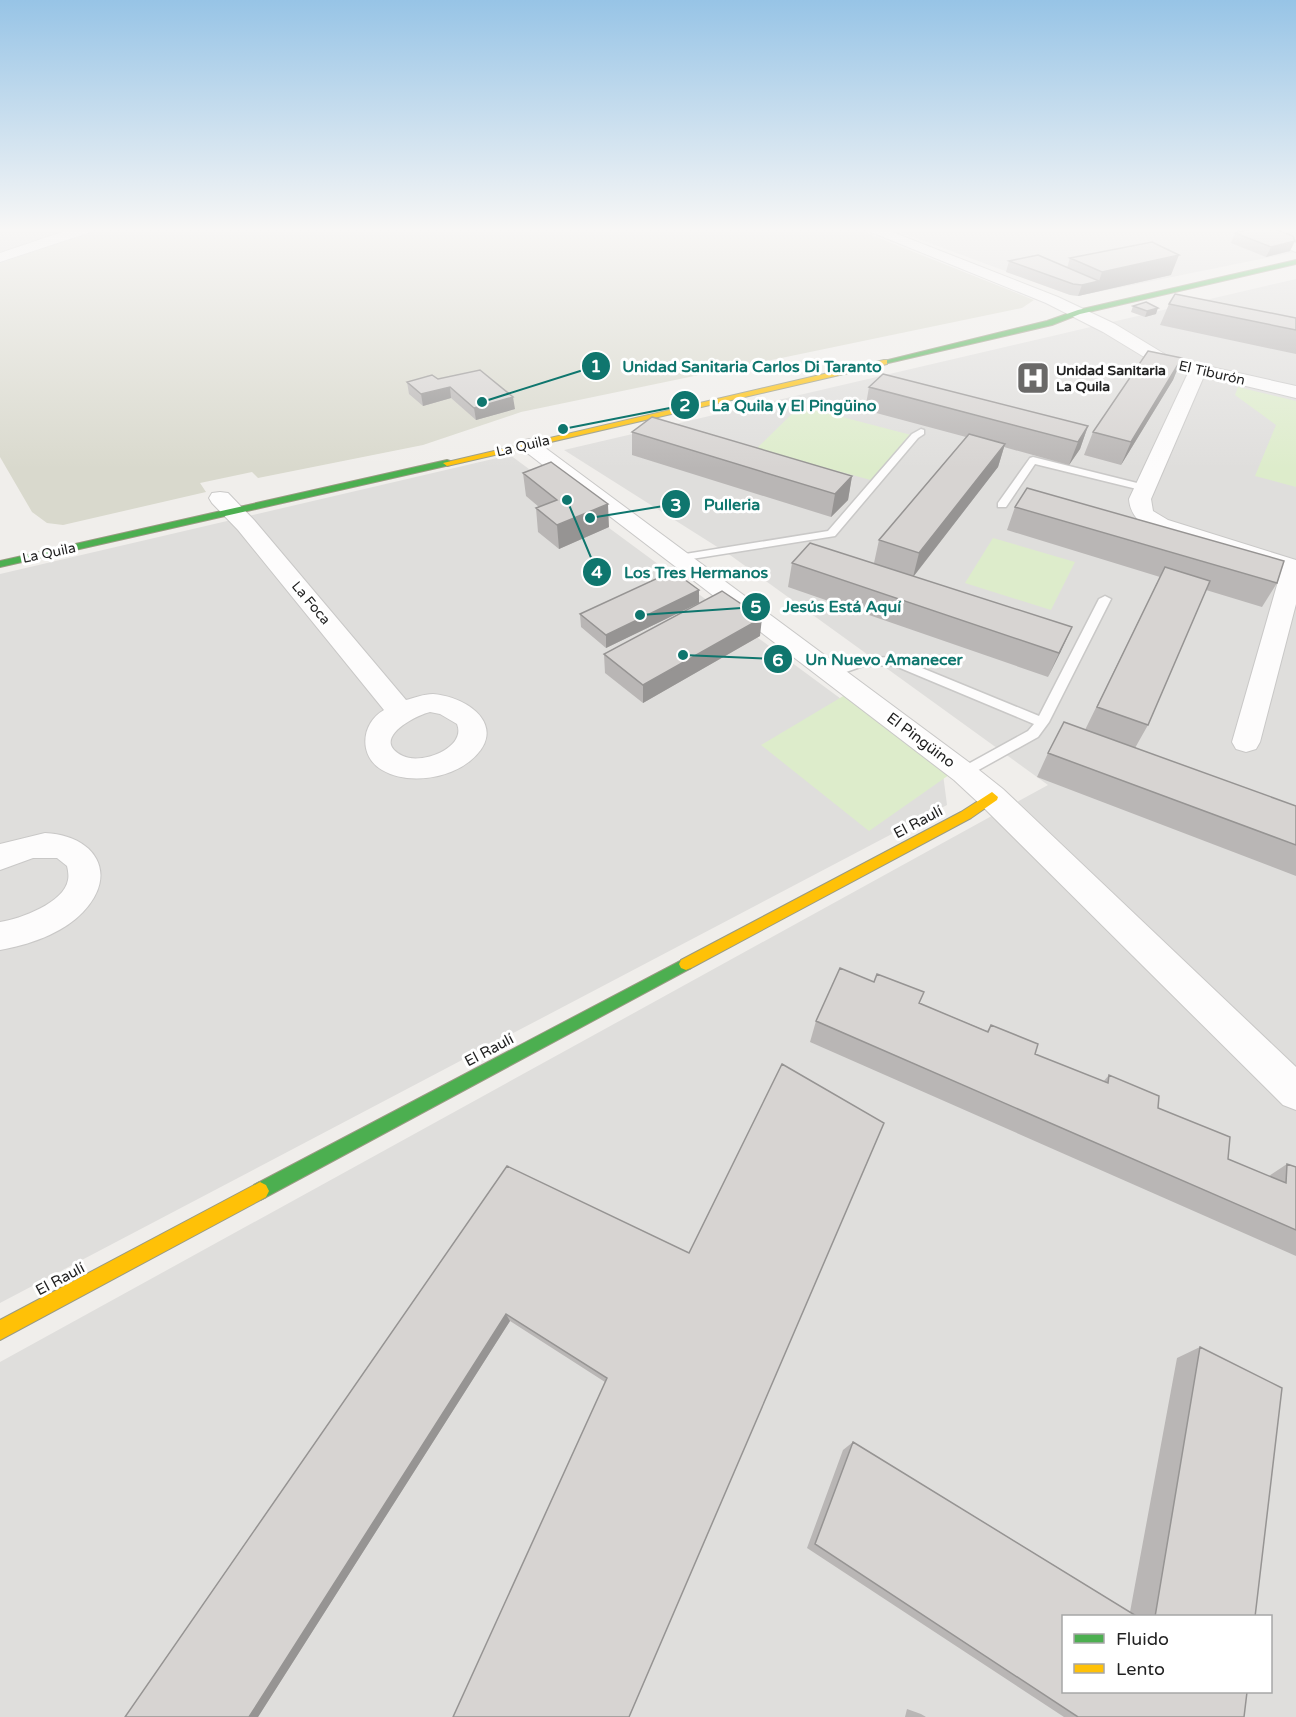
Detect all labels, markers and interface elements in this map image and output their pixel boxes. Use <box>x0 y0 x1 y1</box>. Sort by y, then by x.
callout: Unidad Sanitaria Carlos Di Taranto <box>581 349 894 383</box>
text: 1 <box>590 355 602 377</box>
text: Unidad Sanitaria Carlos Di Taranto <box>622 357 882 377</box>
street label: El Tiburón <box>1177 357 1247 389</box>
hospital icon: Unidad Sanitaria La Quila <box>1015 360 1051 396</box>
place label: Unidad Sanitaria La Quila <box>1056 362 1166 395</box>
callout: La Quila y El Pingüino <box>670 388 889 422</box>
text: 2 <box>679 394 691 416</box>
text: La Quila y El Pingüino <box>712 396 877 416</box>
street label: La Quila <box>495 432 551 460</box>
callout: Pulleria <box>661 487 772 521</box>
text: 3 <box>670 494 682 516</box>
text: Pulleria <box>704 495 760 515</box>
street label: La Quila <box>21 539 77 567</box>
callout: Los Tres Hermanos <box>582 555 780 589</box>
text: 4 <box>591 561 603 583</box>
text: Los Tres Hermanos <box>624 563 768 583</box>
street label: La Foca <box>288 578 334 628</box>
callout: Jesús Está Aquí <box>741 590 913 624</box>
text: 5 <box>750 596 762 618</box>
text: Jesús Está Aquí <box>782 597 901 617</box>
callout: Un Nuevo Amanecer <box>763 642 974 676</box>
text: 6 <box>772 649 784 671</box>
text: Un Nuevo Amanecer <box>805 650 964 670</box>
street label: El Pingüino <box>883 709 959 771</box>
street label: El Raulí <box>890 802 946 842</box>
street label: El Raulí <box>461 1030 517 1070</box>
street label: El Raulí <box>32 1259 88 1299</box>
legend <box>1062 1615 1272 1693</box>
text: Fluido <box>1116 1628 1169 1650</box>
text: Lento <box>1116 1658 1165 1680</box>

